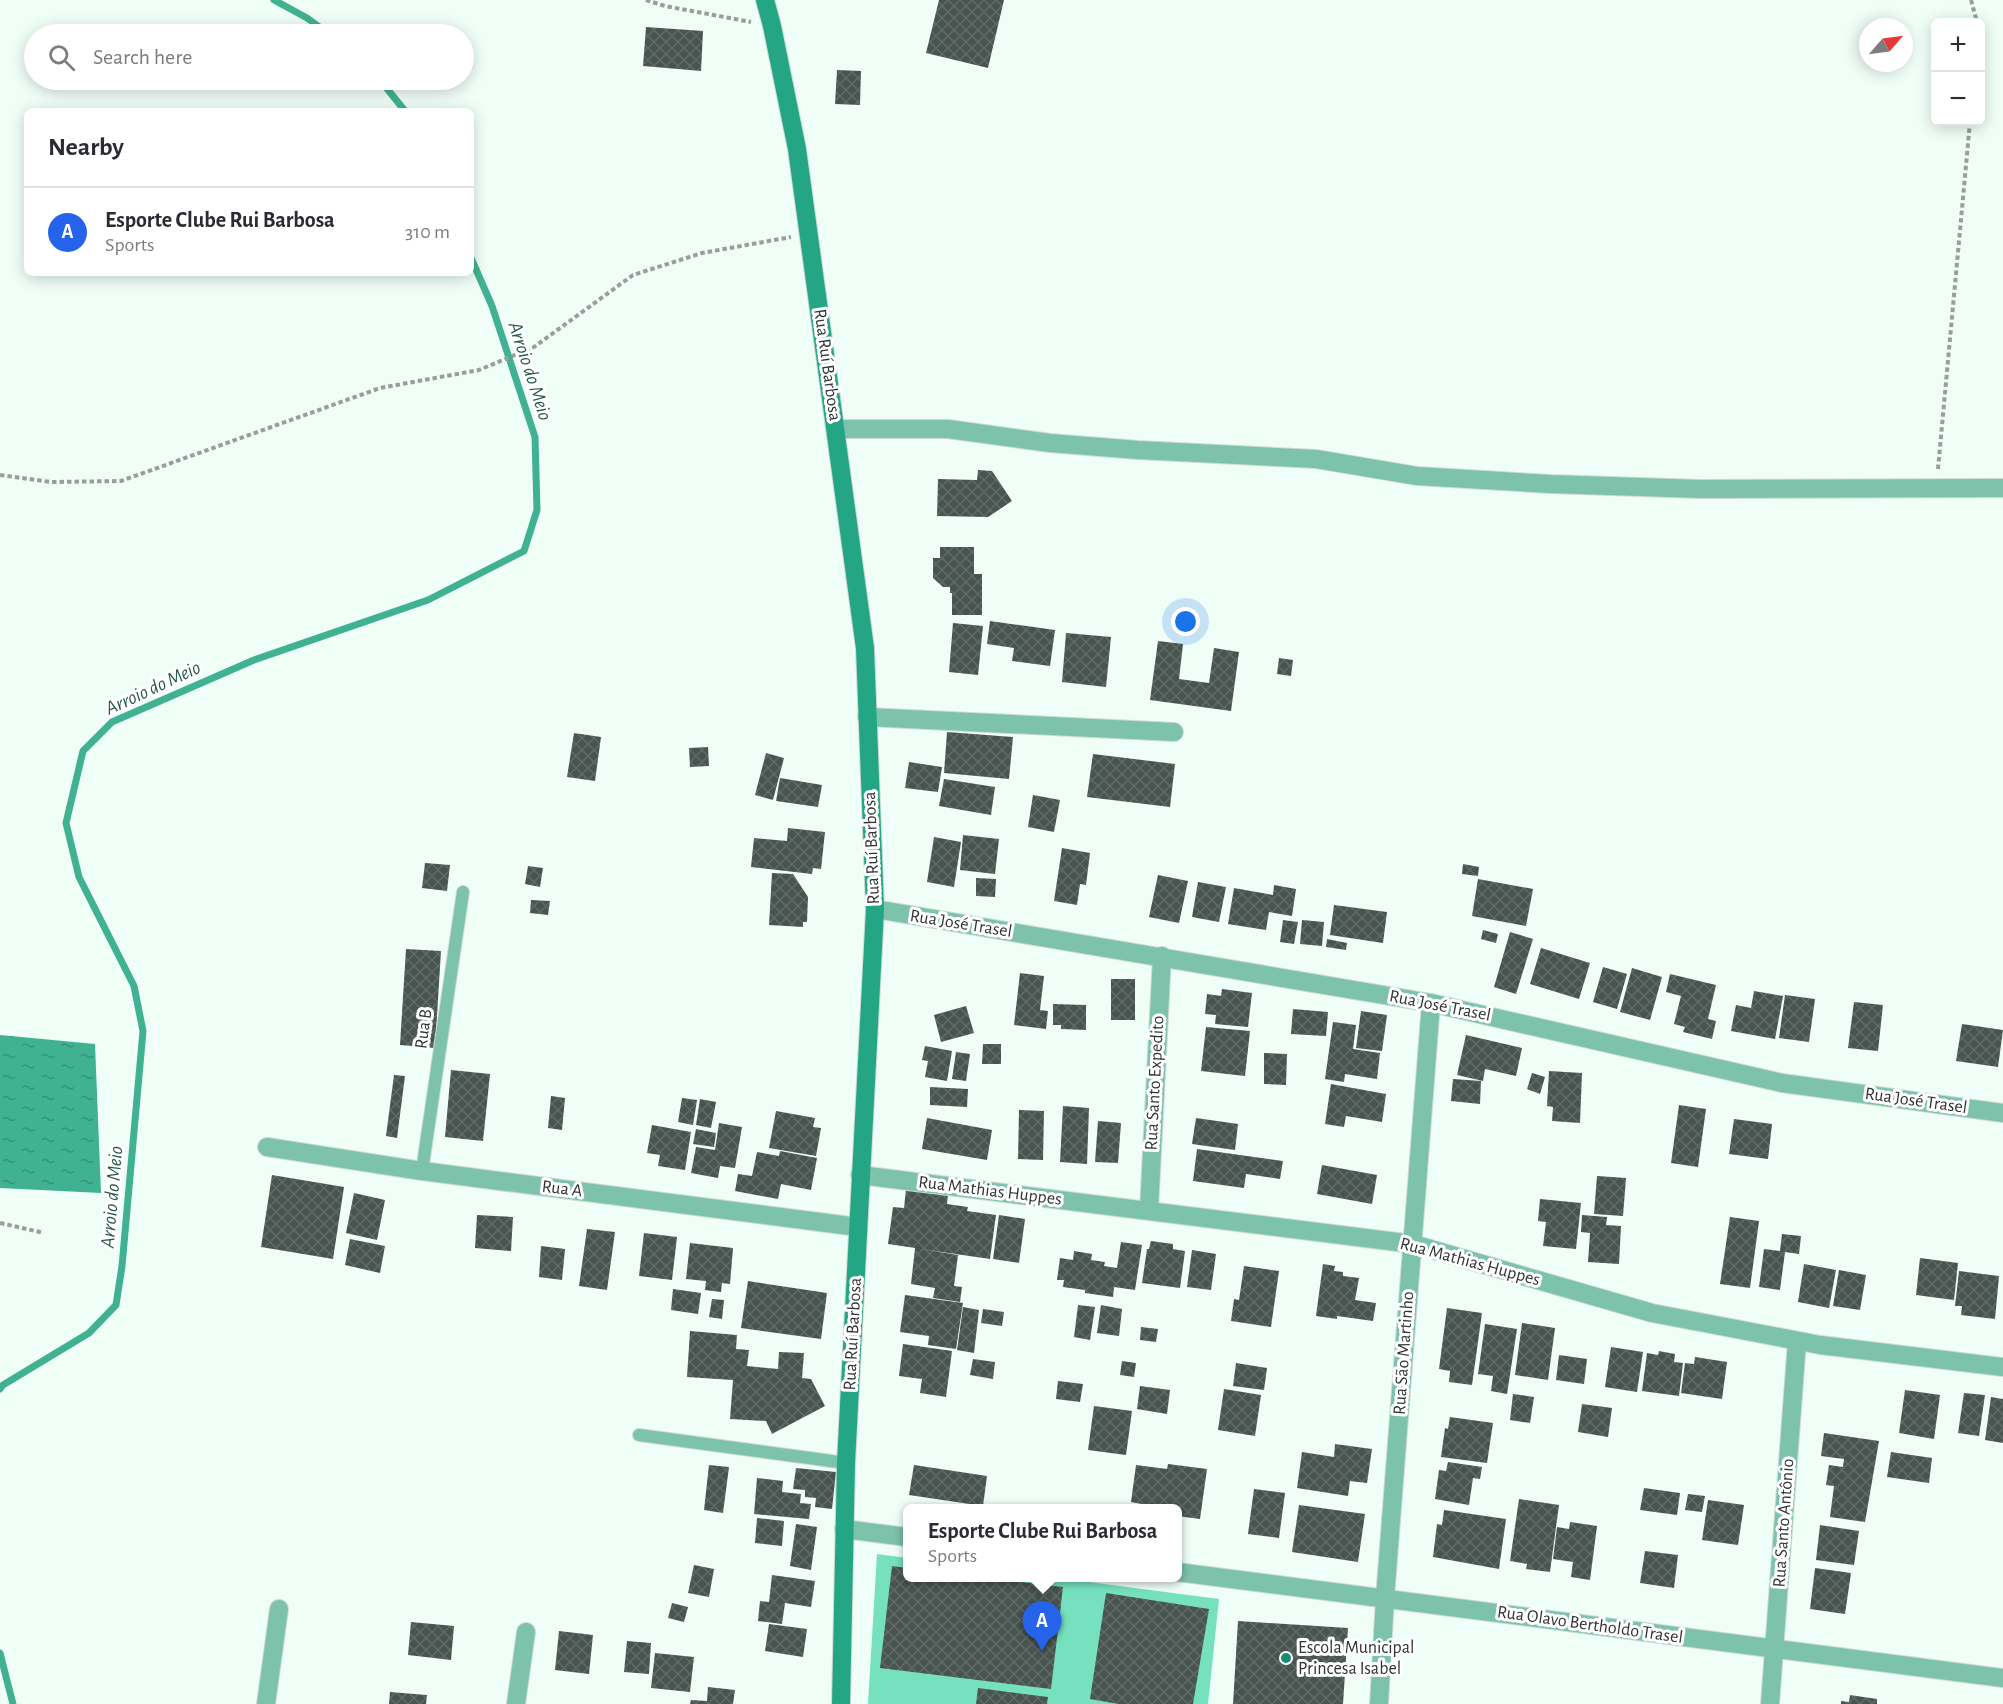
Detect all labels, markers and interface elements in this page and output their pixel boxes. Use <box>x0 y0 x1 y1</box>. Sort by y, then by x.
north arrow <box>1859 18 1913 72</box>
map controls <box>1931 18 1985 126</box>
button: + <box>1931 18 1985 72</box>
search box <box>24 24 474 90</box>
icon: search <box>45 41 78 74</box>
text: Search here <box>93 46 192 68</box>
button: − <box>1931 72 1985 126</box>
text: Nearby <box>48 134 124 160</box>
text: Esporte Clube Rui Barbosa <box>105 209 335 231</box>
text: A <box>62 222 74 242</box>
text: 310 m <box>405 222 450 242</box>
text: Sports <box>105 235 154 255</box>
street label: Rua Ruí Barbosa <box>810 308 844 422</box>
water label: Arroio do Meio <box>504 318 555 423</box>
your location <box>1171 607 1200 636</box>
water label: Arroio do Meio <box>101 657 204 719</box>
street label: Rua Ruí Barbosa <box>861 791 883 905</box>
street label: Rua José Trasel <box>909 907 1013 941</box>
street label: Rua José Trasel <box>1388 987 1492 1025</box>
street label: Rua B <box>412 1008 436 1050</box>
street label: Rua Santo Expedito <box>1142 1015 1168 1151</box>
street label: Rua José Trasel <box>1864 1085 1968 1117</box>
water label: Arroio do Meio <box>97 1145 126 1250</box>
street label: Rua Mathias Huppes <box>917 1173 1063 1209</box>
street label: Rua A <box>541 1178 584 1200</box>
street label: Rua Mathias Huppes <box>1398 1235 1542 1289</box>
street label: Rua Ruí Barbosa <box>841 1277 865 1391</box>
street label: Rua São Martinho <box>1391 1290 1417 1415</box>
street label: Rua Santo Antônio <box>1771 1458 1797 1588</box>
popup <box>903 1504 1182 1582</box>
text: Esporte Clube Rui Barbosa <box>928 1520 1157 1542</box>
text: Sports <box>928 1546 977 1566</box>
pin: A <box>1022 1602 1062 1651</box>
street label: Rua Olavo Bertholdo Trasel <box>1496 1603 1684 1647</box>
place label: Escola Municipal Princesa Isabel <box>1298 1639 1415 1678</box>
marker: Escola Municipal Princesa Isabel <box>1279 1651 1293 1665</box>

